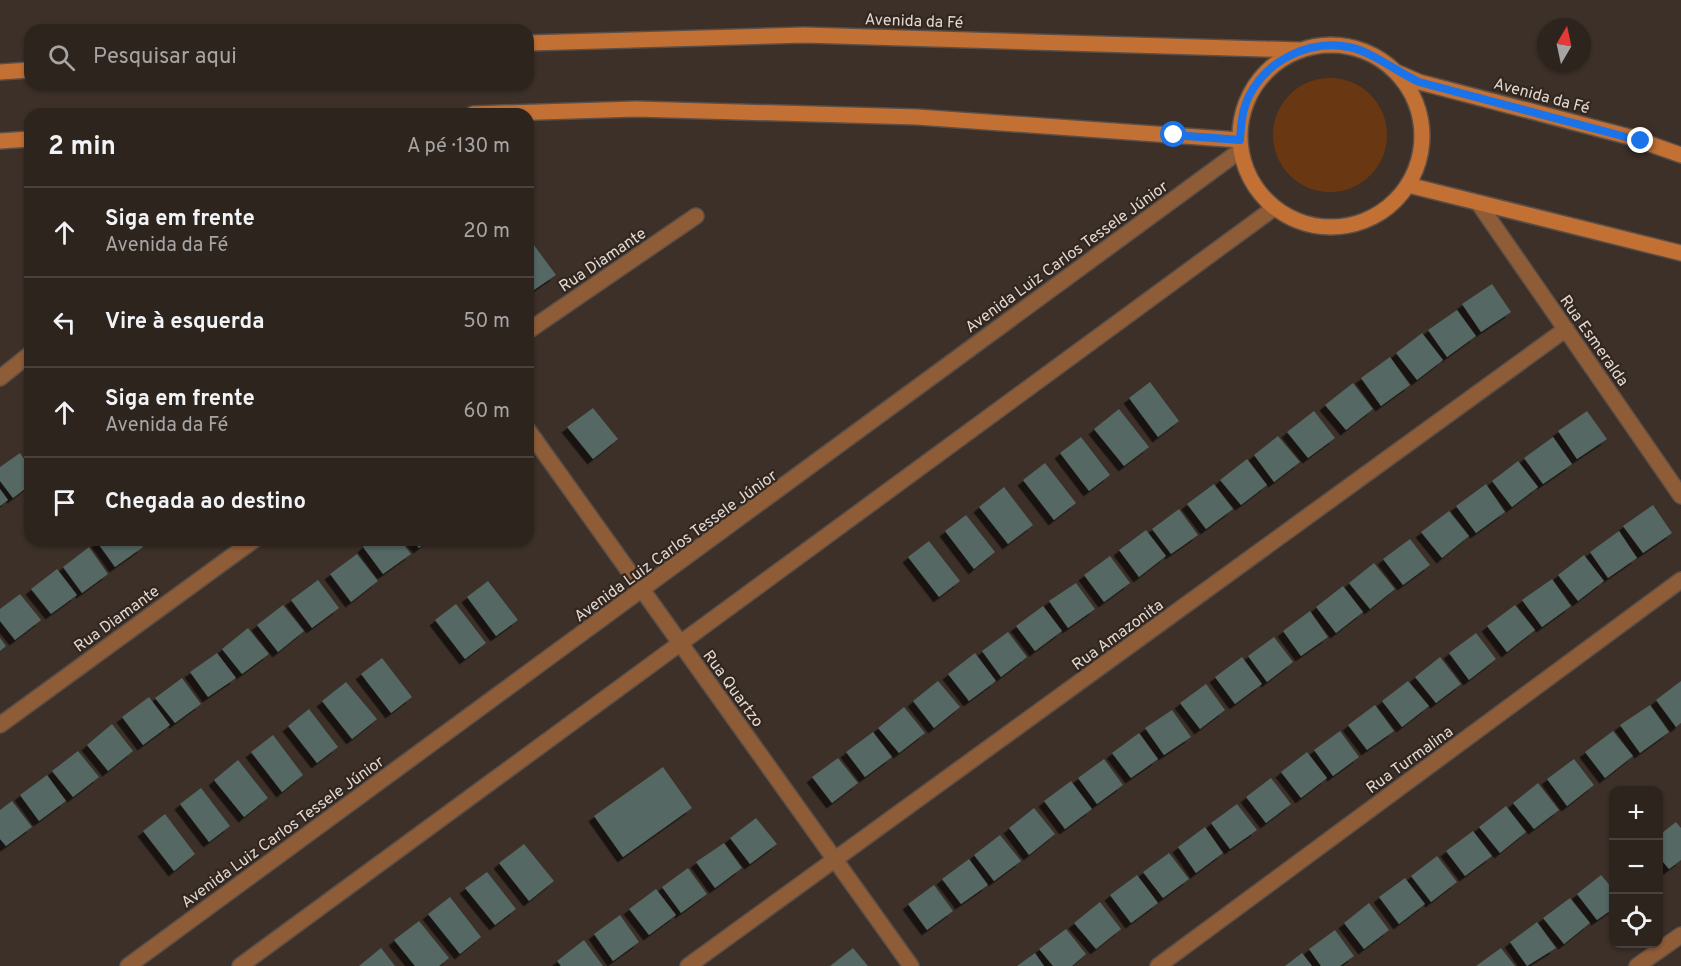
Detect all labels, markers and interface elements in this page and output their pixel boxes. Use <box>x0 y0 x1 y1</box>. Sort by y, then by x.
street label: Avenida da Fé <box>864 10 964 34</box>
north arrow <box>1537 18 1591 72</box>
search box <box>24 24 534 90</box>
icon: search <box>45 41 78 74</box>
text: Pesquisar aqui <box>93 44 237 71</box>
street label: Avenida da Fé <box>1491 75 1592 119</box>
route start <box>1160 121 1186 147</box>
route end <box>1627 127 1653 153</box>
text: 2 min <box>48 131 116 164</box>
text: A pé · 130 m <box>407 134 510 160</box>
street label: Avenida Luiz Carlos Tessele Júnior <box>962 177 1173 338</box>
text: Siga em frente <box>105 206 255 233</box>
icon: ahead <box>48 216 81 249</box>
text: 20 m <box>463 219 510 245</box>
street label: Rua Diamante <box>556 224 651 297</box>
text: Avenida da Fé <box>105 233 228 259</box>
street label: Rua Esmeralda <box>1554 292 1632 391</box>
icon: left <box>48 306 81 339</box>
text: Vire à esquerda <box>105 309 264 336</box>
text: 50 m <box>463 309 510 335</box>
text: Siga em frente <box>105 386 255 413</box>
icon: ahead <box>48 396 81 429</box>
text: 60 m <box>464 399 510 425</box>
text: Avenida da Fé <box>105 413 228 439</box>
street label: Avenida Luiz Carlos Tessele Júnior <box>571 466 782 627</box>
icon: arrive <box>48 486 81 519</box>
text: Chegada ao destino <box>105 489 306 516</box>
street label: Rua Diamante <box>71 582 164 657</box>
street label: Rua Amazonita <box>1069 596 1168 675</box>
street label: Rua Quartzo <box>698 647 767 732</box>
street label: Rua Turmalina <box>1363 722 1458 799</box>
street label: Avenida Luiz Carlos Tessele Júnior <box>178 752 389 913</box>
map controls <box>1609 786 1663 948</box>
button: + <box>1609 786 1663 840</box>
button: − <box>1609 840 1663 894</box>
button: locate <box>1609 894 1663 948</box>

